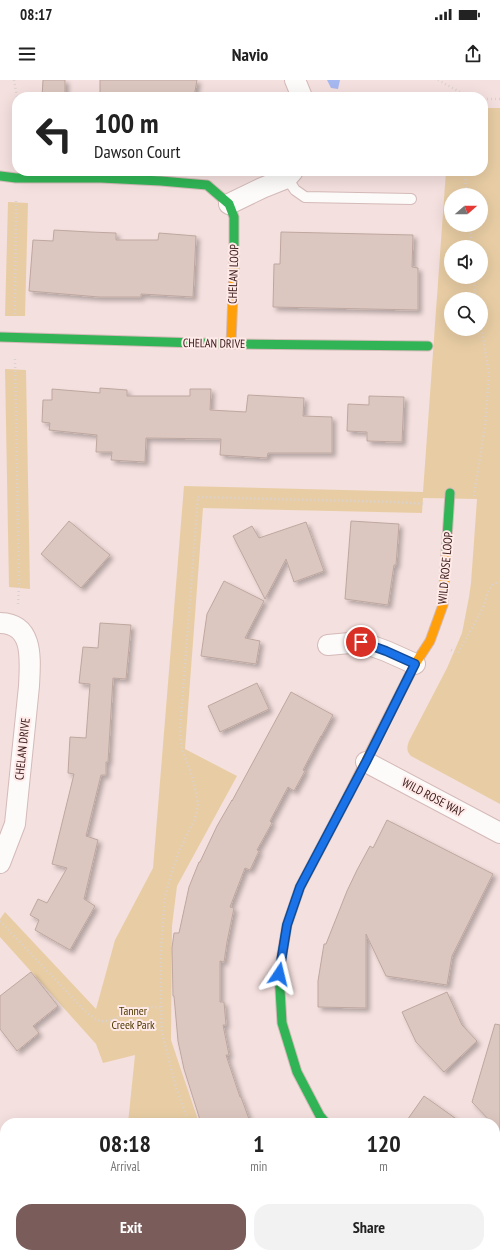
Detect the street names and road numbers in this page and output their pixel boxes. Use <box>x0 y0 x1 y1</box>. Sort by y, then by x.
street label: CHELAN LOOP <box>224 243 242 304</box>
street label: CHELAN DRIVE <box>183 335 245 351</box>
street label: WILD ROSE LOOP <box>434 531 456 605</box>
street label: CHELAN DRIVE <box>11 717 33 781</box>
street label: WILD ROSE WAY <box>400 775 467 820</box>

